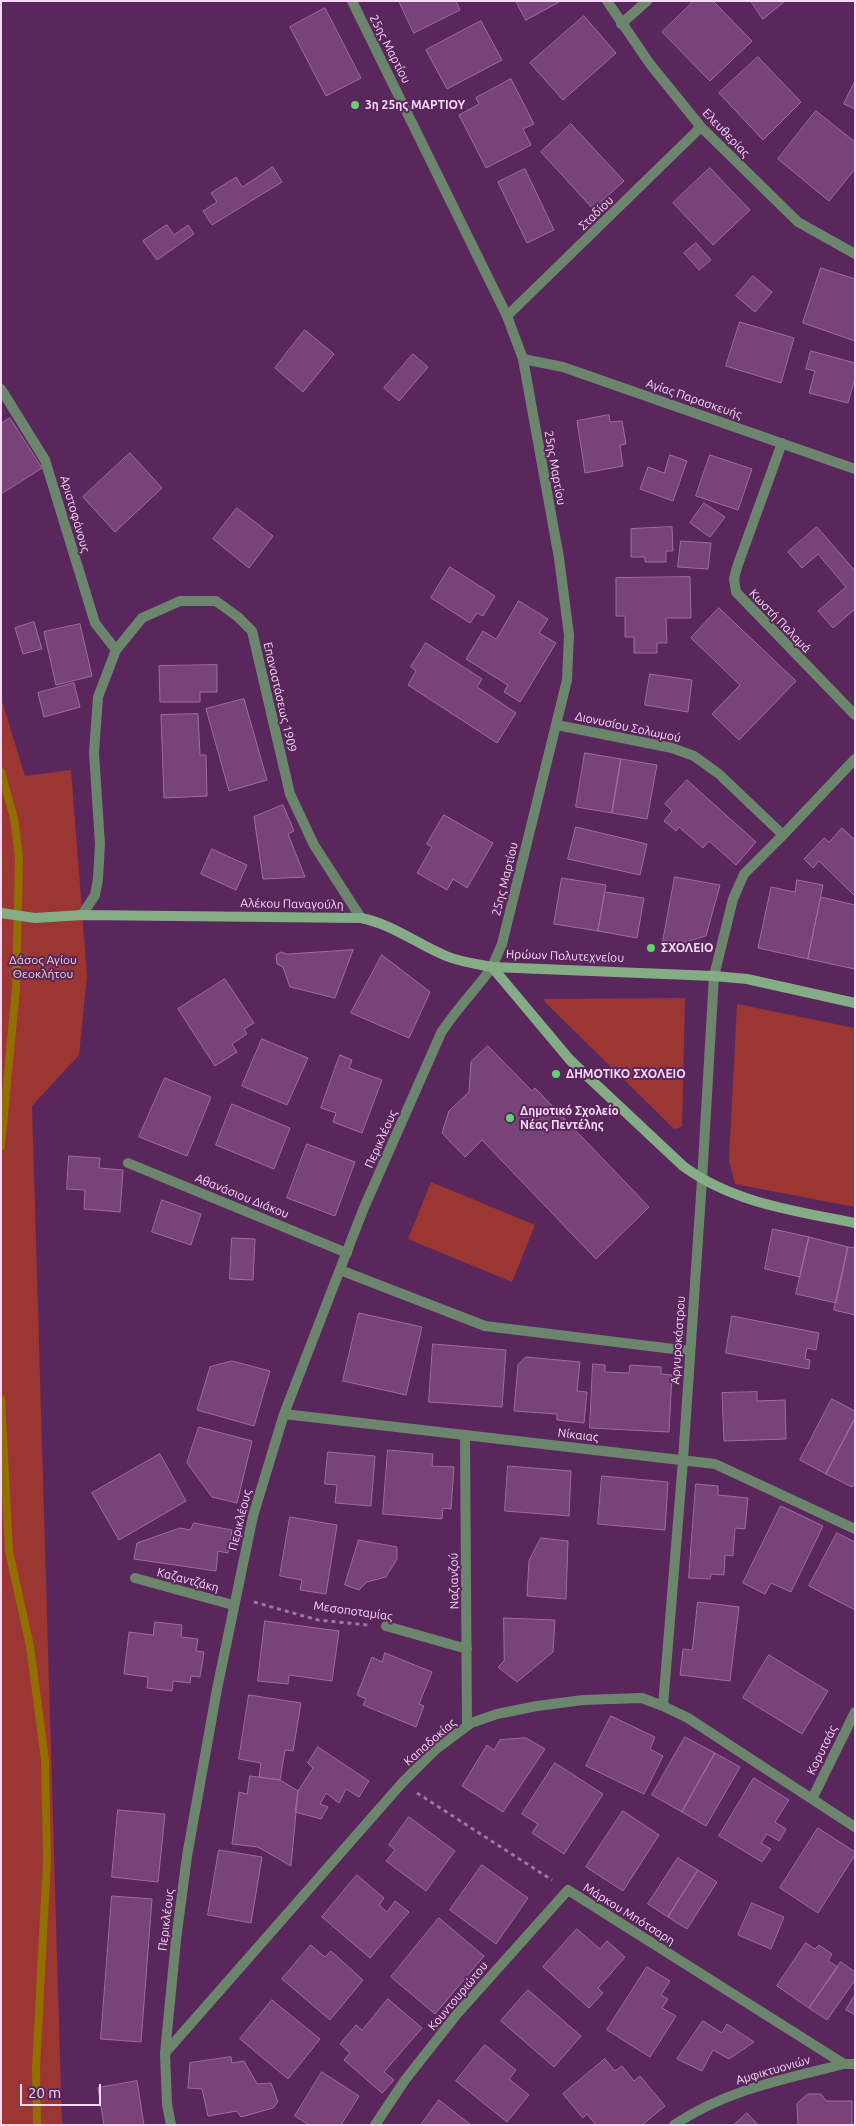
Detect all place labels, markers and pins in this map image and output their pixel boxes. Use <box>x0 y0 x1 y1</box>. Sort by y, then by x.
place label: 3η 25ης ΜΑΡΤΙΟΥ <box>365 98 465 112</box>
marker: 3η 25ης ΜΑΡΤΙΟΥ <box>349 99 361 111</box>
place label: ΣΧΟΛΕΙΟ <box>661 941 714 955</box>
marker: ΣΧΟΛΕΙΟ <box>645 942 657 954</box>
place label: ΔΗΜΟΤΙΚΟ ΣΧΟΛΕΙΟ <box>566 1067 686 1081</box>
marker: ΔΗΜΟΤΙΚΟ ΣΧΟΛΕΙΟ <box>550 1068 562 1080</box>
place label: Δημοτικό Σχολείο Νέας Πεντέλης <box>520 1104 619 1132</box>
marker: Δημοτικό Σχολείο Νέας Πεντέλης <box>504 1112 516 1124</box>

